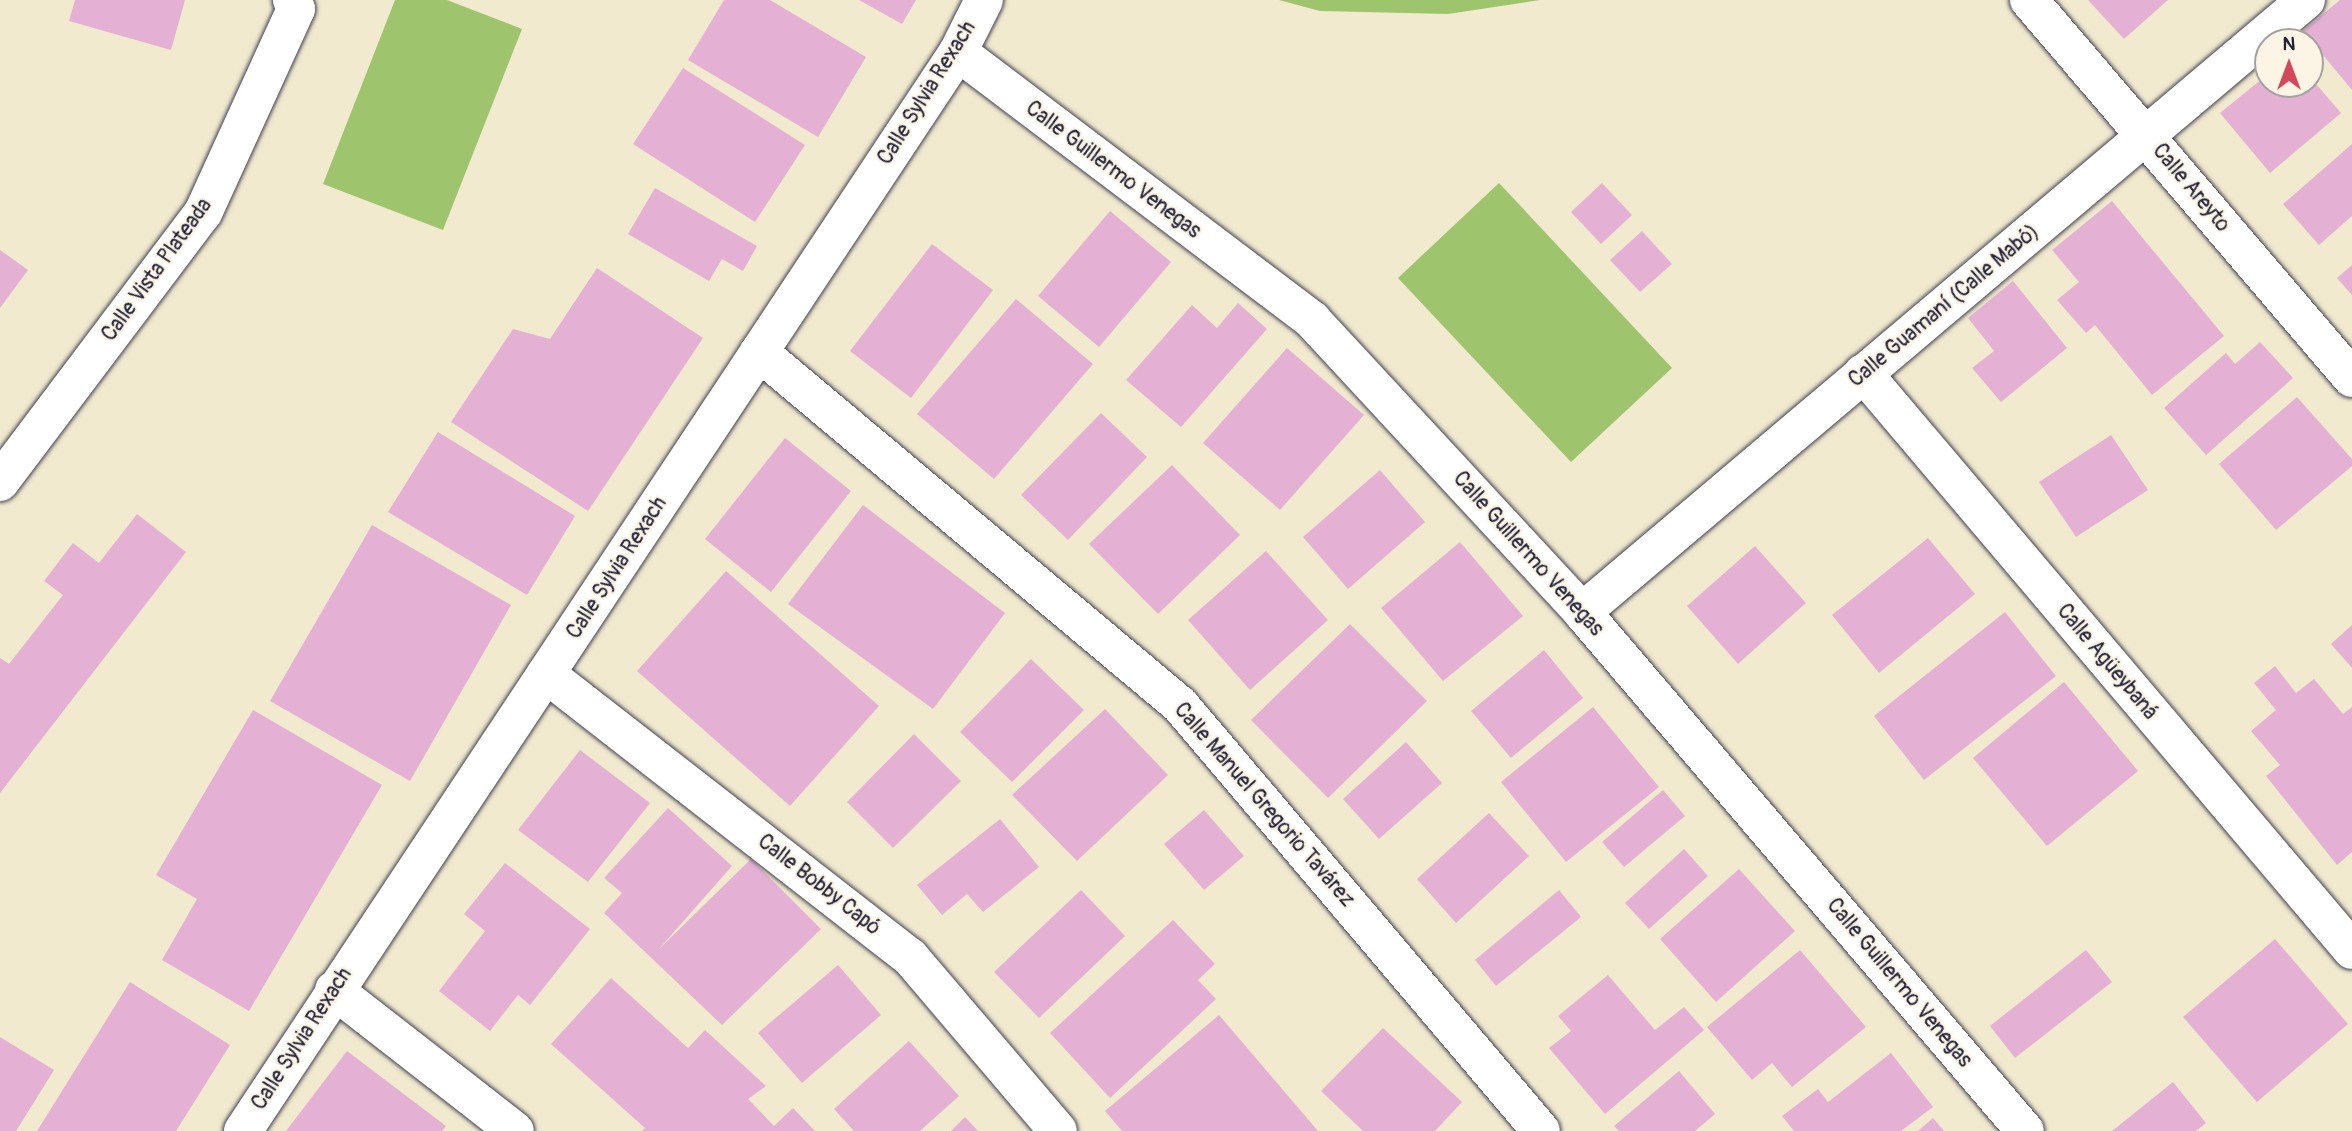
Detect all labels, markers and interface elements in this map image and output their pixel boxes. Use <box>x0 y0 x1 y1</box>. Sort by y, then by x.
street label: Calle Sylvia Rexach <box>873 17 981 169</box>
north arrow <box>2254 28 2324 98</box>
text: N <box>2283 32 2295 56</box>
street label: Calle Guillermo Venegas <box>1021 96 1205 244</box>
street label: Calle Areyto <box>2147 139 2235 237</box>
street label: Calle Vista Plateada <box>97 194 217 346</box>
street label: Calle Guamaní (Calle Mabó) <box>1844 219 2044 393</box>
street label: Calle Guillermo Venegas <box>1447 467 1609 641</box>
street label: Calle Sylvia Rexach <box>562 492 672 644</box>
street label: Calle Agüeybaná <box>2051 599 2163 725</box>
street label: Calle Manuel Gregorio Tavárez <box>1168 698 1360 912</box>
street label: Calle Bobby Capó <box>753 829 885 941</box>
street label: Calle Guillermo Venegas <box>1821 893 1977 1073</box>
street label: Calle Sylvia Rexach <box>247 963 357 1115</box>

